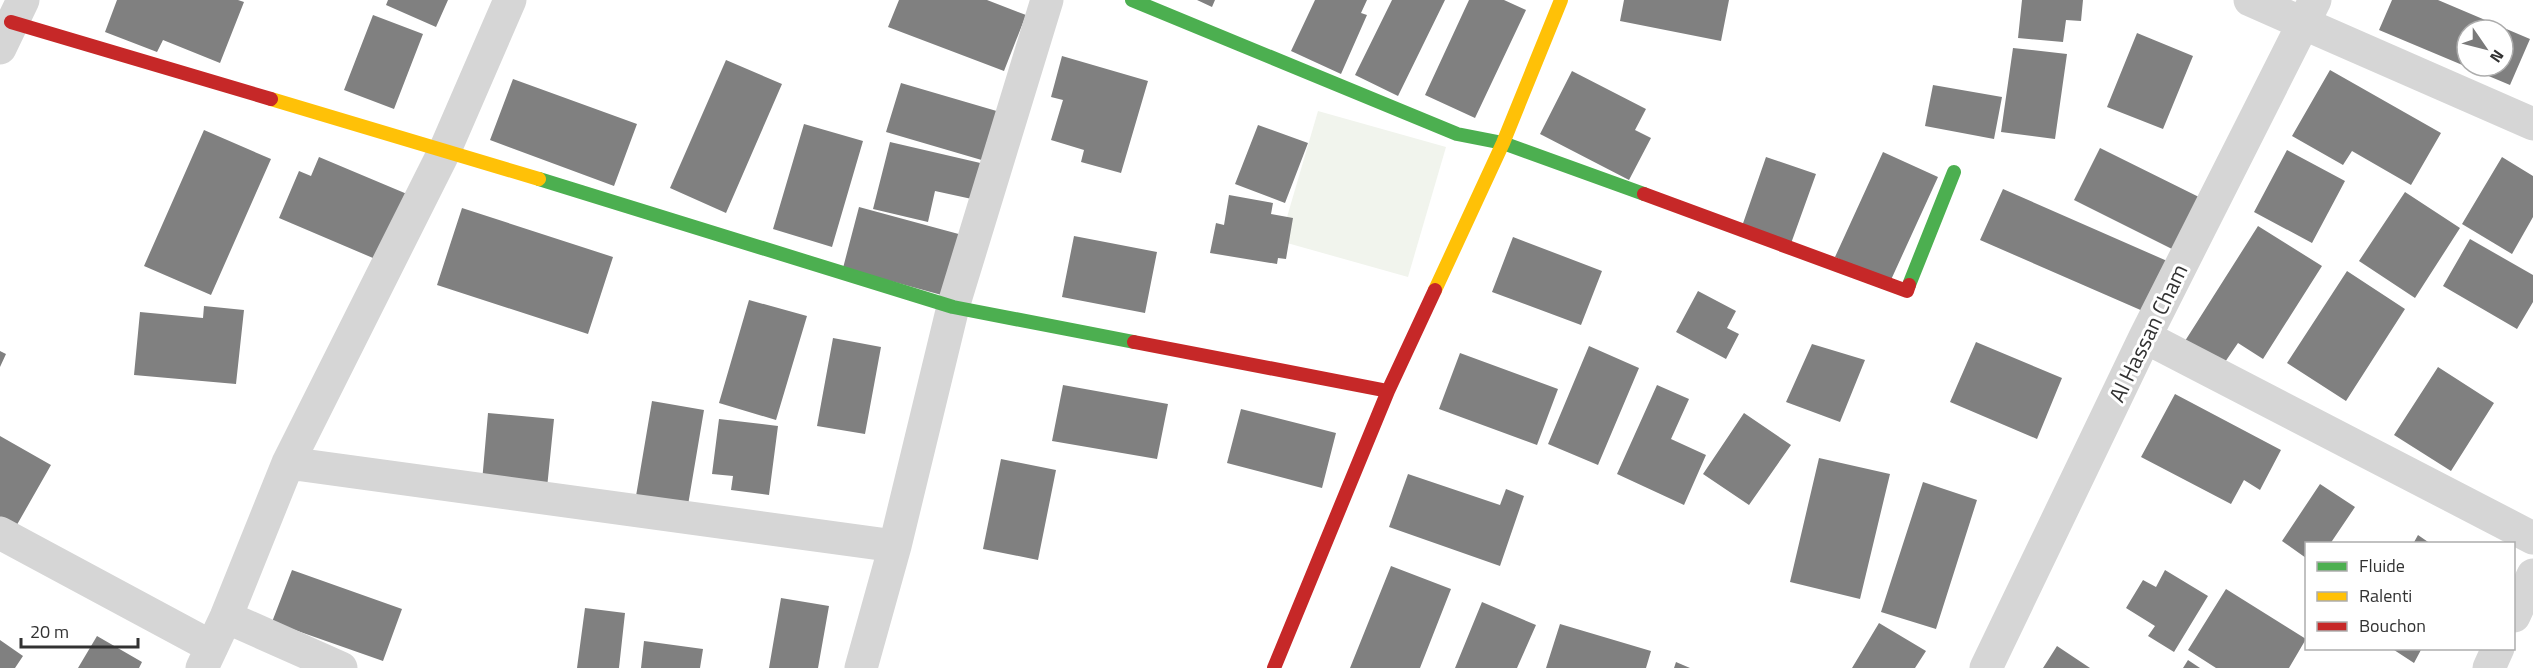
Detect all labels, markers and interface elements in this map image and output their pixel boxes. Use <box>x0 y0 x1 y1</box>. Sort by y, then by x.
north arrow <box>2455 18 2515 78</box>
text: N <box>2484 45 2510 68</box>
street label: Al Hassan Cham <box>2100 258 2196 408</box>
legend <box>2305 542 2515 650</box>
text: Fluide <box>2359 552 2405 579</box>
text: Ralenti <box>2359 582 2412 609</box>
scale bar <box>21 611 138 649</box>
text: Bouchon <box>2359 612 2426 639</box>
text: 20 m <box>30 618 69 645</box>

